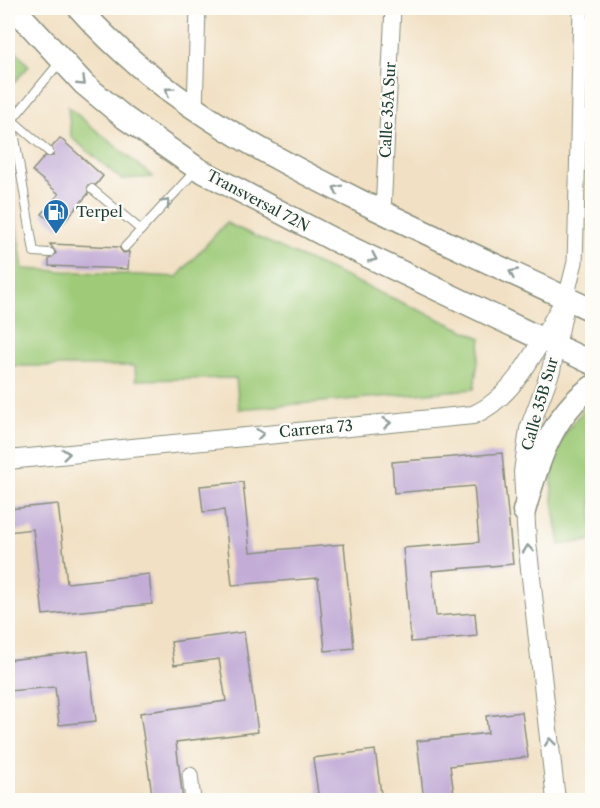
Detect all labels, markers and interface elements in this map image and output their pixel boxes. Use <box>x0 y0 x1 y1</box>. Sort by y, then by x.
street label: Calle 35A Sur <box>375 61 400 159</box>
one-way arrow <box>75 74 86 85</box>
one-way arrow <box>165 88 176 99</box>
street label: Transversal 72N <box>203 165 313 236</box>
one-way arrow <box>332 185 343 197</box>
fuel station icon: Terpel <box>41 197 71 235</box>
one-way arrow <box>159 200 170 210</box>
place label: Terpel <box>76 202 123 221</box>
one-way arrow <box>367 251 378 263</box>
one-way arrow <box>509 269 520 281</box>
street label: Calle 35B Sur <box>517 354 562 453</box>
street label: Carrera 73 <box>278 416 354 441</box>
one-way arrow <box>382 416 391 429</box>
one-way arrow <box>255 428 264 441</box>
one-way arrow <box>61 448 70 461</box>
one-way arrow <box>522 544 535 553</box>
one-way arrow <box>544 738 557 747</box>

